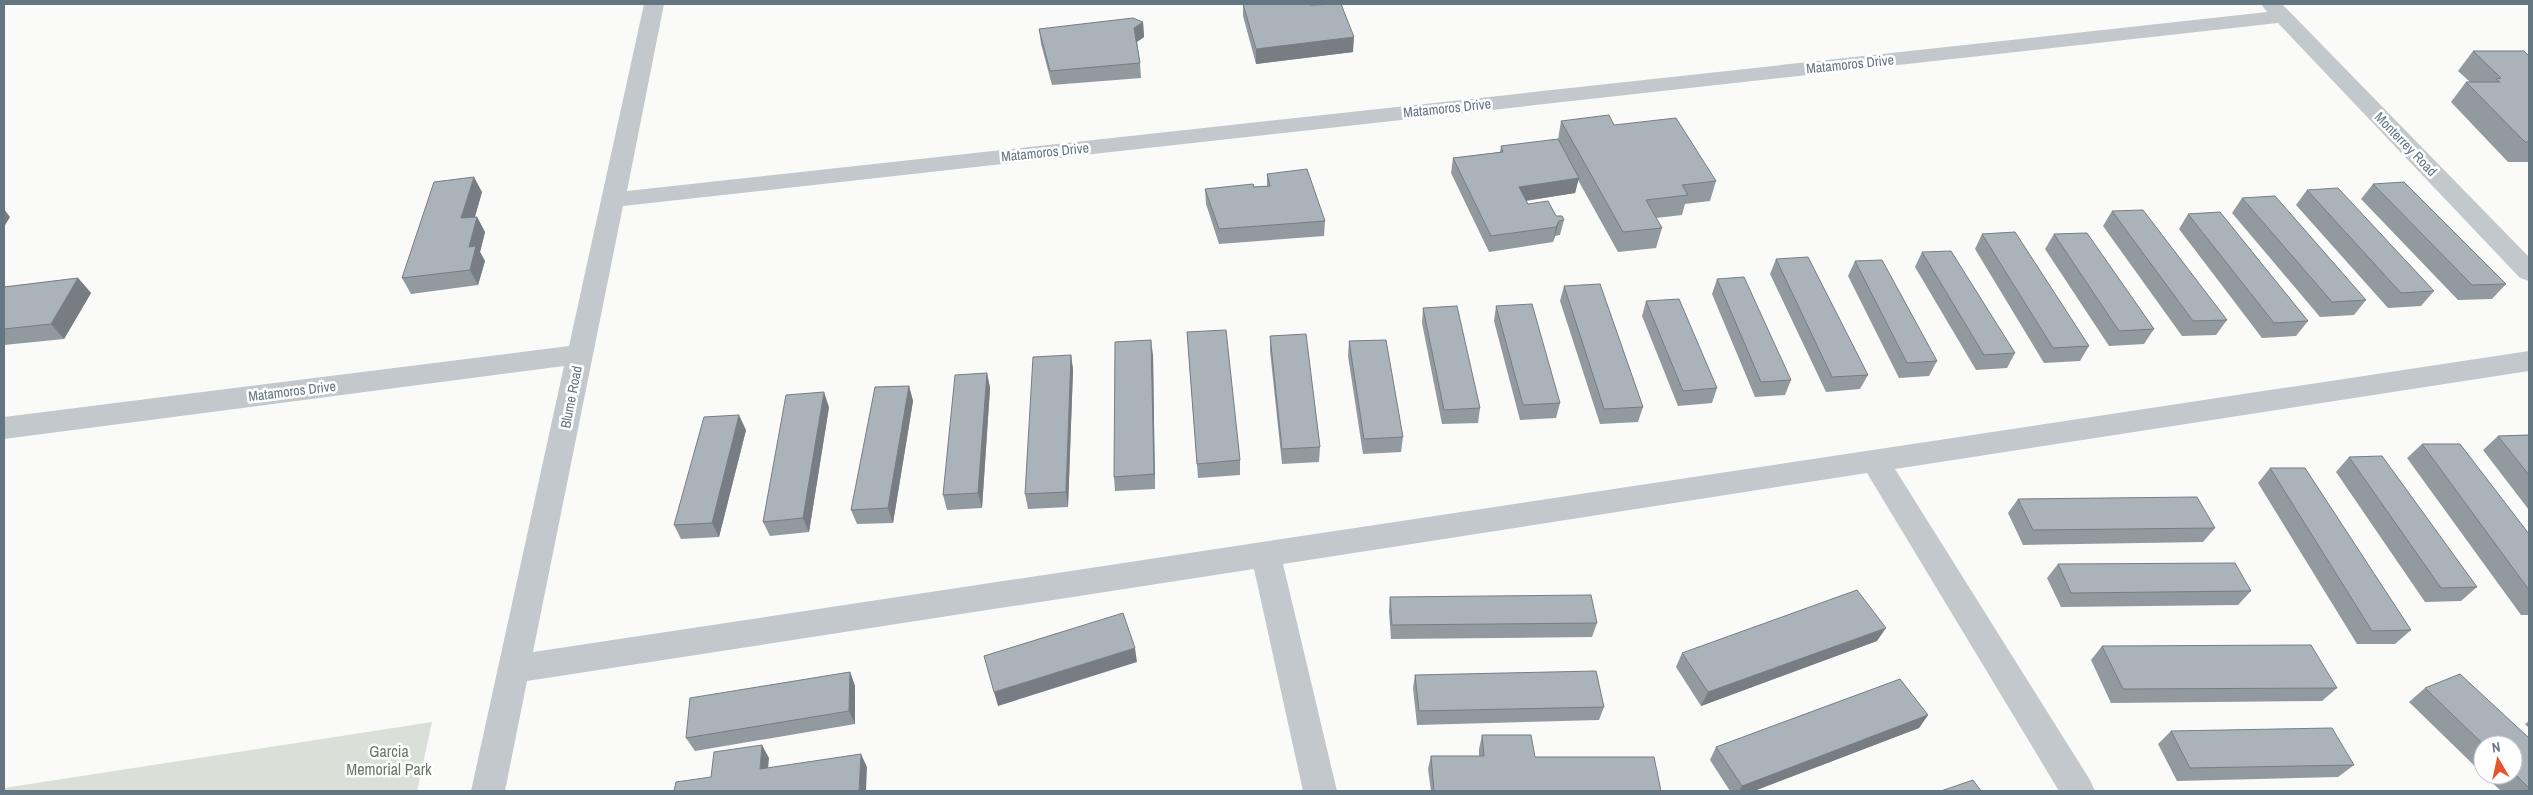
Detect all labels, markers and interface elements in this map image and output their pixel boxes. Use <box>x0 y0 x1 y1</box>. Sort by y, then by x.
street label: Matamoros Drive <box>1805 50 1895 78</box>
street label: Matamoros Drive <box>1402 94 1492 122</box>
street label: Monterrey Road <box>2371 108 2441 180</box>
street label: Matamoros Drive <box>1000 138 1090 166</box>
street label: Blume Road <box>556 364 586 430</box>
street label: Matamoros Drive <box>247 377 337 405</box>
north arrow <box>2473 735 2523 785</box>
text: N <box>2490 738 2501 757</box>
park label: Garcia Memorial Park <box>346 740 432 780</box>

